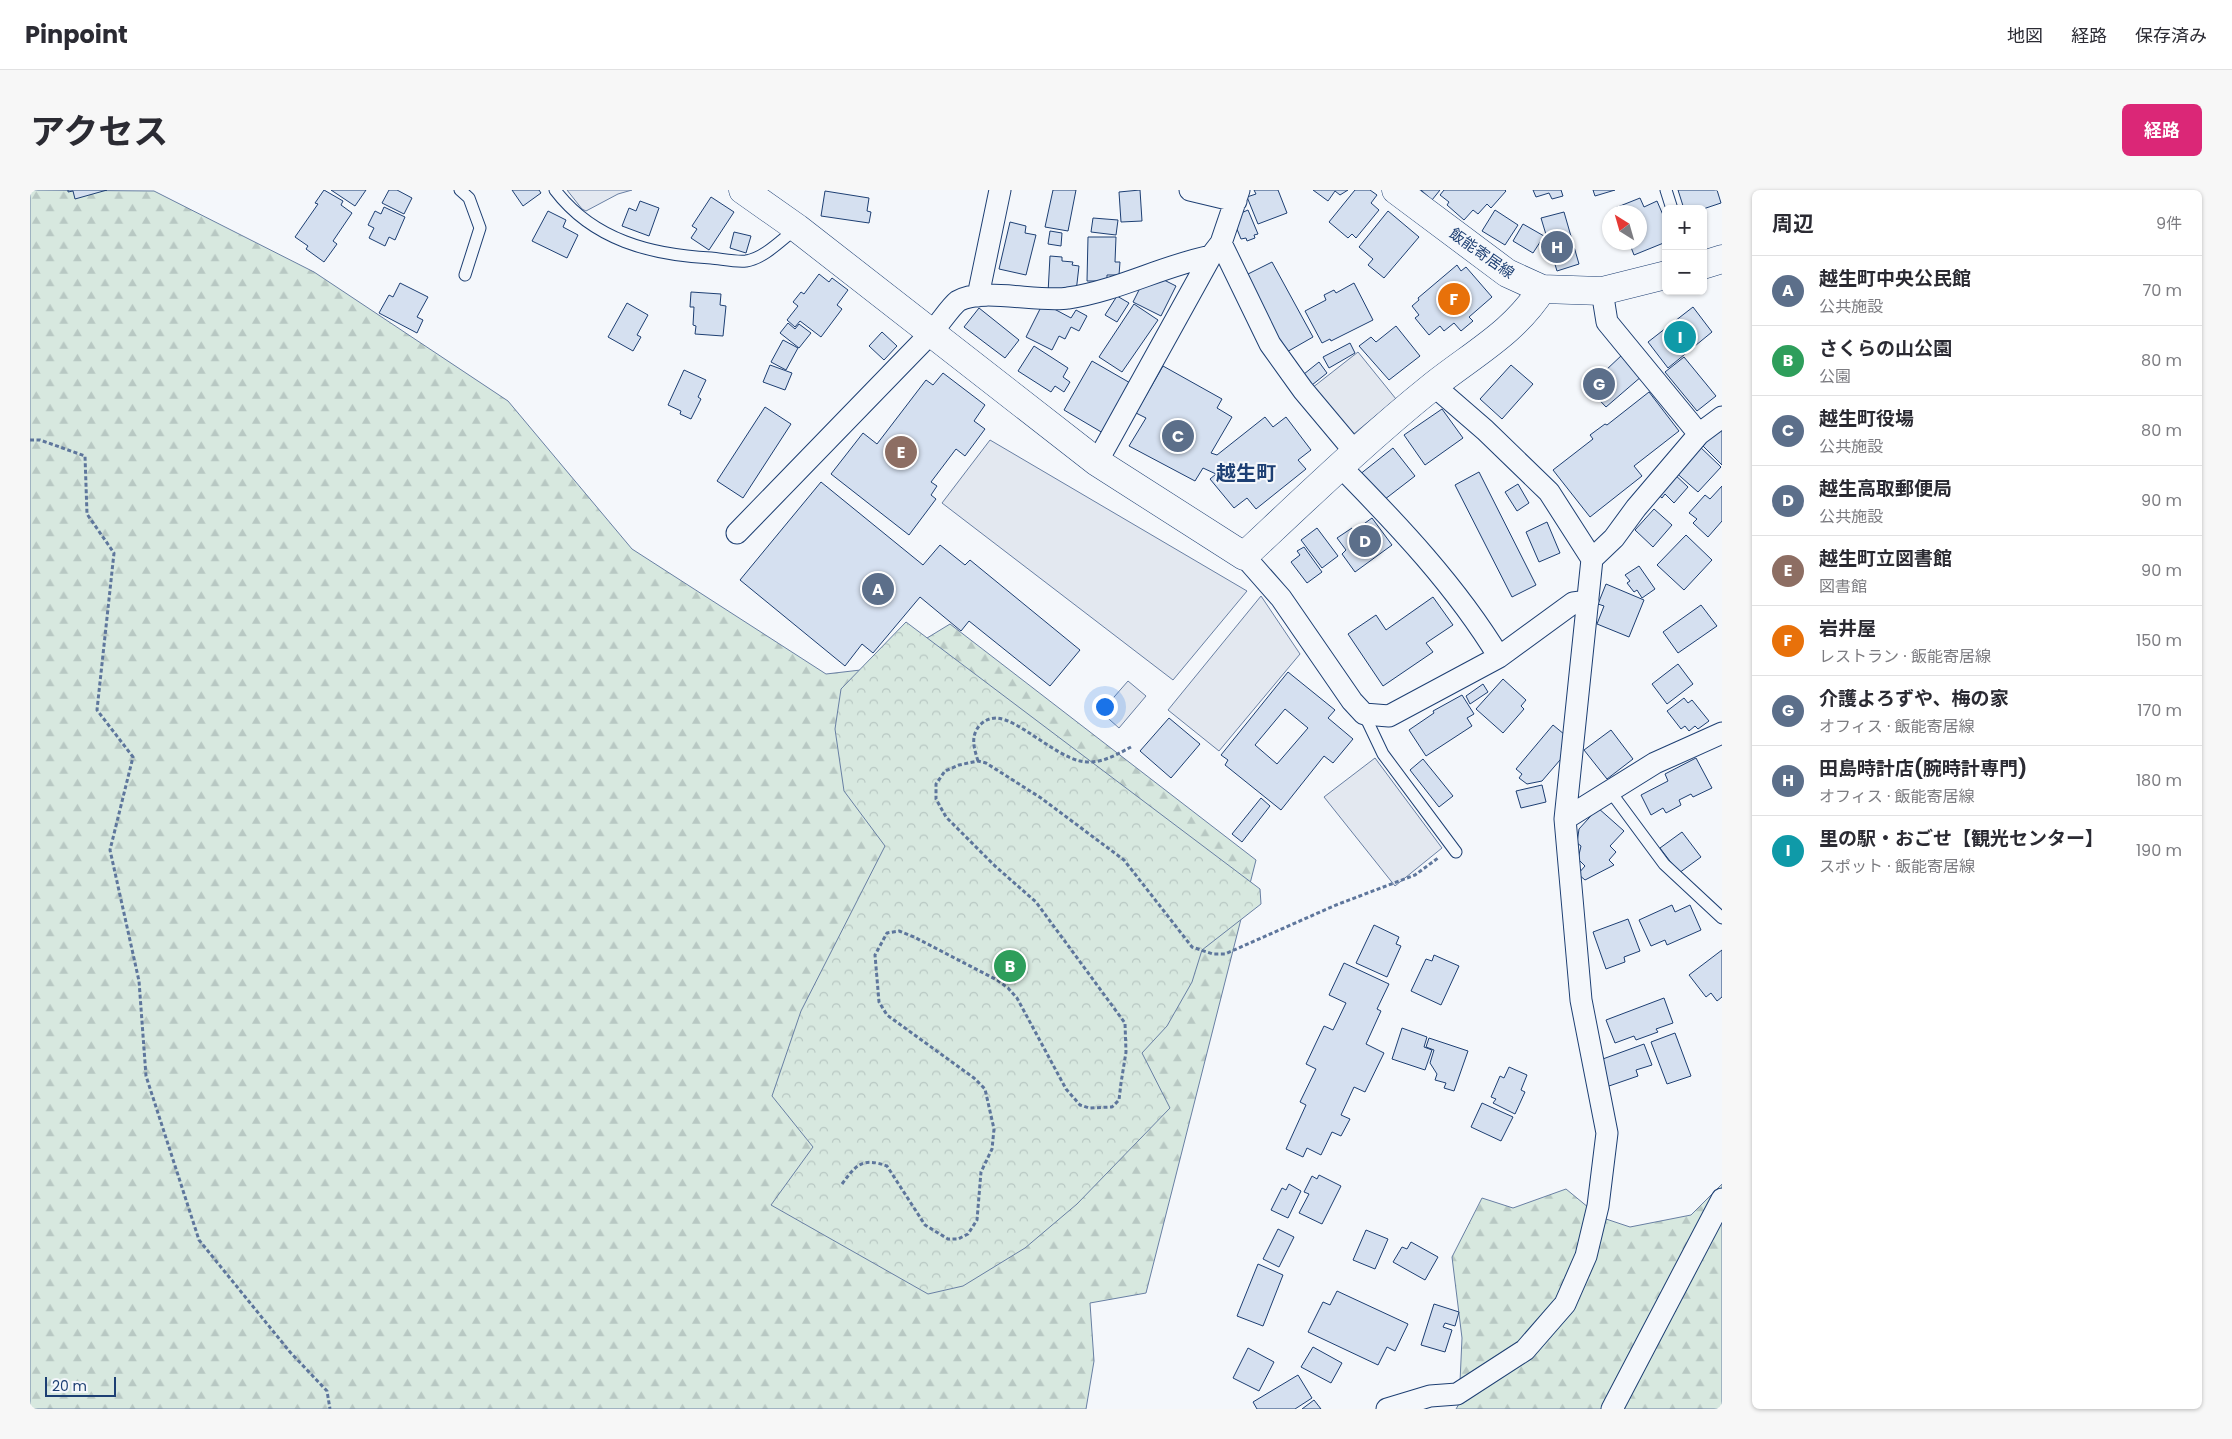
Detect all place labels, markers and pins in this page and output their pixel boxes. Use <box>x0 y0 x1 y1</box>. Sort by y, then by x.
pin: H <box>1541 228 1573 266</box>
pin: F <box>1438 280 1470 318</box>
pin: I <box>1664 318 1696 356</box>
pin: G <box>1583 365 1615 403</box>
pin: C <box>1162 417 1194 455</box>
pin: E <box>885 433 917 471</box>
pin: D <box>1349 522 1381 560</box>
pin: A <box>862 570 894 608</box>
pin: B <box>994 947 1026 985</box>

